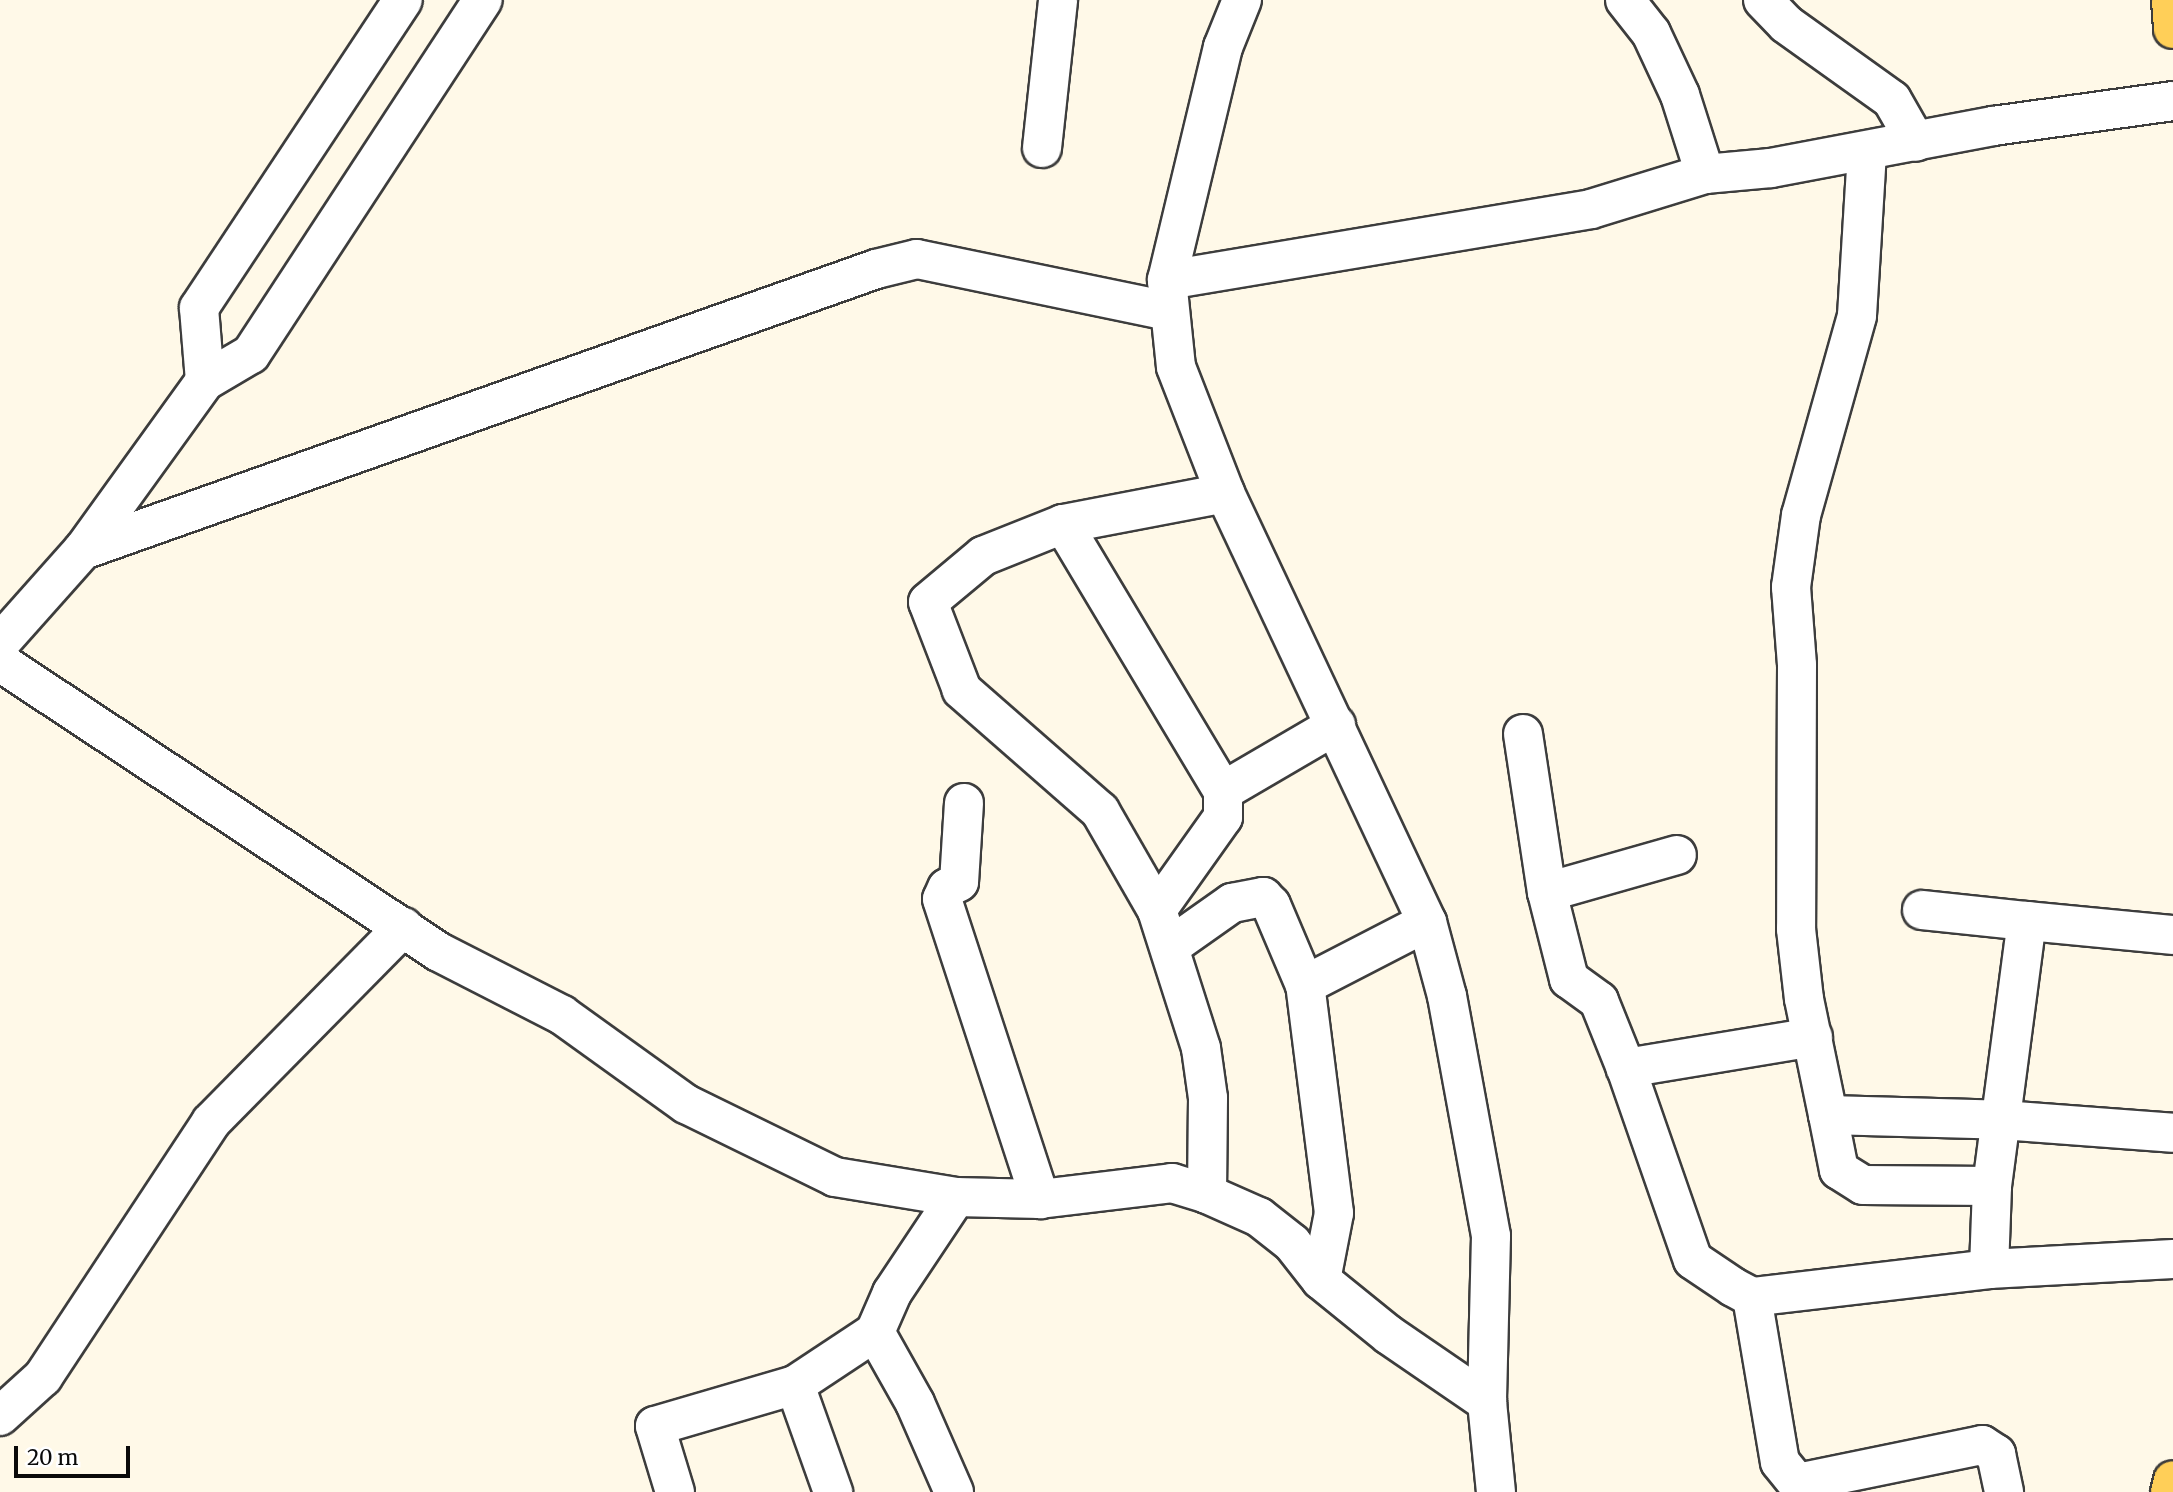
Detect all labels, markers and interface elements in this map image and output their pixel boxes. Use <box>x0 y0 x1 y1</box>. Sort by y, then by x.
scale bar <box>18 1432 133 1476</box>
text: 20 m <box>27 1444 78 1471</box>

